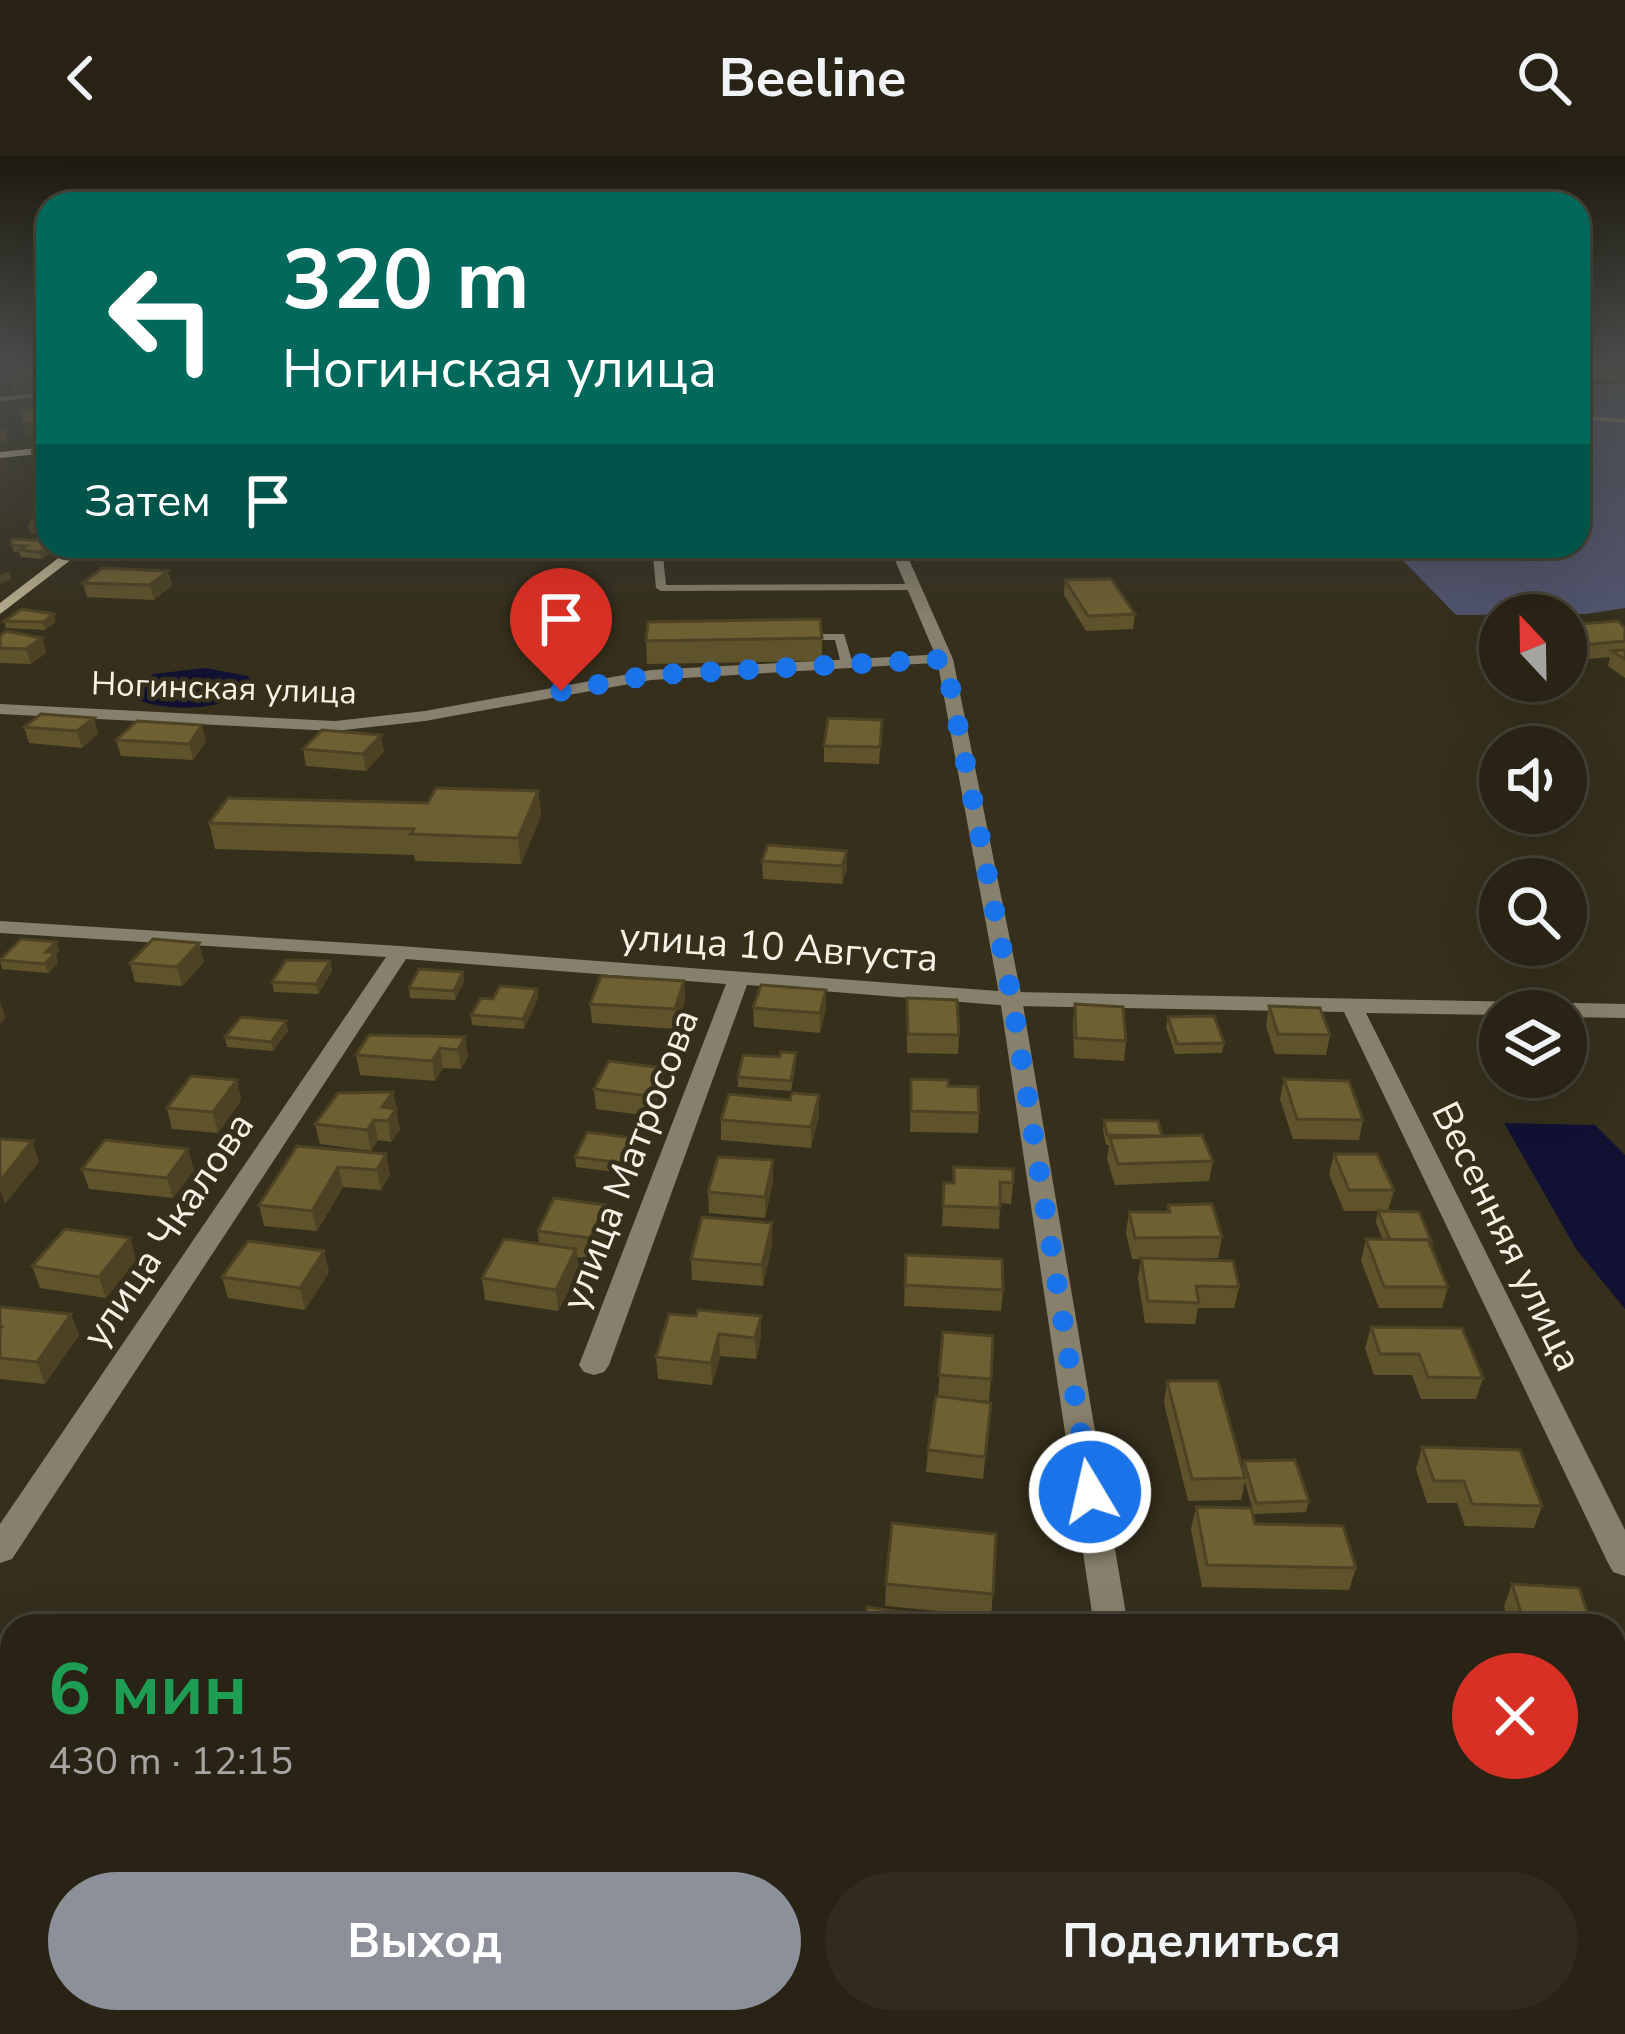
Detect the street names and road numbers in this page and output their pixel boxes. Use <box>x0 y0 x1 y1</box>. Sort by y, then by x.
street label: Ногинская улица <box>90 661 358 716</box>
street label: улица 10 Августа <box>618 910 940 985</box>
street label: улица Матросова <box>549 1001 712 1318</box>
street label: Весенняя улица <box>1418 1093 1595 1380</box>
street label: улица Чкалова <box>70 1102 267 1358</box>

